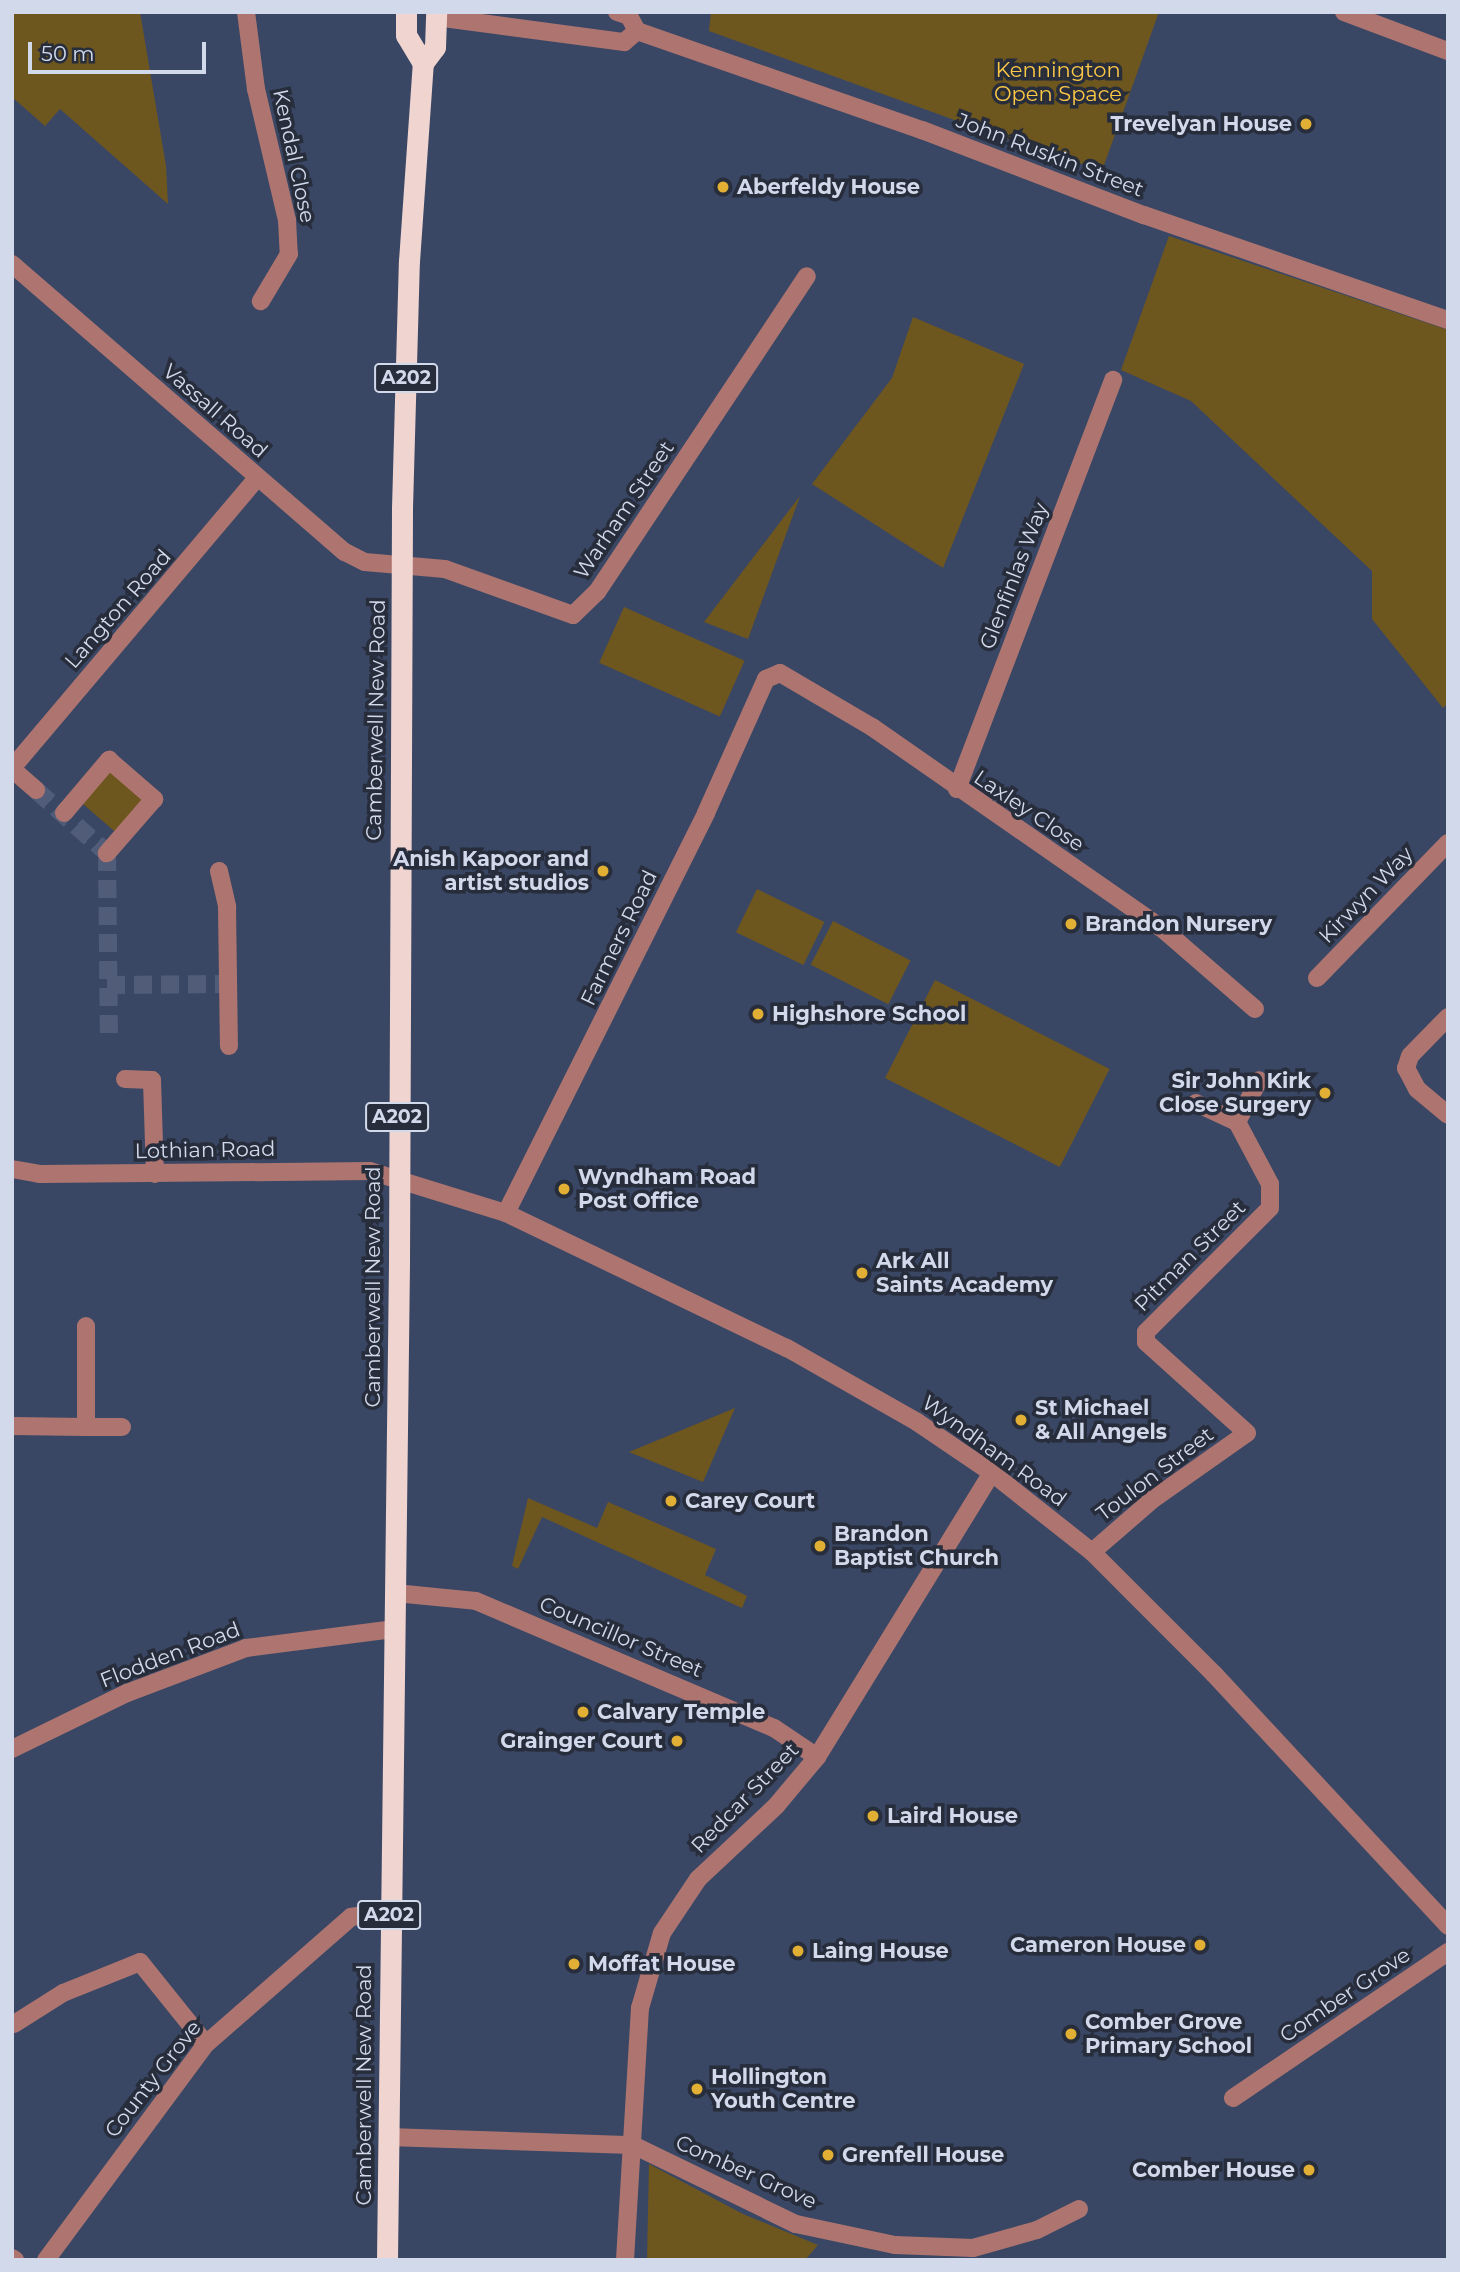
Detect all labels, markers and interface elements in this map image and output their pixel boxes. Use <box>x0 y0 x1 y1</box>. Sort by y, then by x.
scale bar <box>32 28 210 72</box>
text: 50 m <box>41 41 95 66</box>
park label: Kennington Open Space <box>994 57 1122 107</box>
street label: Kendal Close <box>268 87 320 225</box>
street label: John Ruskin Street <box>953 108 1147 202</box>
place label: Trevelyan House <box>1110 111 1292 137</box>
marker: Trevelyan House <box>1298 116 1314 132</box>
place label: Aberfeldy House <box>737 174 920 200</box>
marker: Aberfeldy House <box>715 179 731 195</box>
street label: Vassall Road <box>157 359 273 463</box>
road number: A202 <box>373 362 439 394</box>
street label: Warham Street <box>569 436 679 584</box>
street label: Glenfinlas Way <box>974 499 1054 653</box>
street label: Langton Road <box>60 544 176 674</box>
street label: Camberwell New Road <box>361 599 391 841</box>
street label: Laxley Close <box>969 765 1089 857</box>
street label: Kirwyn Way <box>1314 842 1418 948</box>
place label: Anish Kapoor and artist studios <box>393 846 589 896</box>
marker: Anish Kapoor and artist studios <box>595 863 611 879</box>
street label: Farmers Road <box>575 866 663 1010</box>
place label: Brandon Nursery <box>1085 911 1272 937</box>
marker: Brandon Nursery <box>1063 916 1079 932</box>
place label: Highshore School <box>772 1001 966 1027</box>
marker: Highshore School <box>750 1006 766 1022</box>
place label: Sir John Kirk Close Surgery <box>1159 1068 1311 1118</box>
marker: Sir John Kirk Close Surgery <box>1317 1085 1333 1101</box>
road number: A202 <box>364 1102 430 1133</box>
street label: Lothian Road <box>134 1136 276 1164</box>
place label: Wyndham Road Post Office <box>578 1164 756 1214</box>
street label: Camberwell New Road <box>360 1166 386 1408</box>
marker: Wyndham Road Post Office <box>556 1181 572 1197</box>
street label: Pitman Street <box>1129 1195 1251 1317</box>
place label: Ark All Saints Academy <box>876 1248 1053 1298</box>
marker: Ark All Saints Academy <box>854 1265 870 1281</box>
street label: Wyndham Road <box>917 1390 1071 1512</box>
place label: St Michael & All Angels <box>1035 1395 1167 1445</box>
marker: St Michael & All Angels <box>1013 1412 1029 1428</box>
street label: Toulon Street <box>1091 1422 1219 1526</box>
place label: Carey Court <box>685 1488 815 1514</box>
marker: Carey Court <box>663 1493 679 1509</box>
place label: Brandon Baptist Church <box>834 1521 999 1571</box>
marker: Brandon Baptist Church <box>812 1538 828 1554</box>
street label: Councillor Street <box>535 1591 707 1683</box>
street label: Flodden Road <box>96 1617 244 1693</box>
place label: Calvary Temple <box>597 1699 765 1725</box>
marker: Calvary Temple <box>575 1704 591 1720</box>
place label: Grainger Court <box>500 1728 663 1754</box>
marker: Grainger Court <box>669 1733 685 1749</box>
street label: Redcar Street <box>686 1738 804 1858</box>
place label: Laird House <box>887 1803 1018 1829</box>
marker: Laird House <box>865 1808 881 1824</box>
road number: A202 <box>356 1899 422 1930</box>
place label: Cameron House <box>1010 1932 1186 1958</box>
marker: Cameron House <box>1192 1937 1208 1953</box>
place label: Laing House <box>812 1938 949 1964</box>
street label: Comber Grove <box>1275 1942 1415 2048</box>
marker: Laing House <box>790 1943 806 1959</box>
place label: Moffat House <box>588 1951 736 1977</box>
marker: Moffat House <box>566 1956 582 1972</box>
street label: Camberwell New Road <box>351 1964 377 2206</box>
place label: Comber Grove Primary School <box>1085 2009 1252 2059</box>
street label: County Grove <box>100 2015 206 2143</box>
marker: Comber Grove Primary School <box>1063 2026 1079 2042</box>
place label: Hollington Youth Centre <box>711 2064 856 2114</box>
marker: Hollington Youth Centre <box>689 2081 705 2097</box>
street label: Comber Grove <box>672 2130 820 2214</box>
place label: Grenfell House <box>842 2142 1004 2168</box>
marker: Grenfell House <box>820 2147 836 2163</box>
place label: Comber House <box>1132 2157 1295 2183</box>
marker: Comber House <box>1301 2162 1317 2178</box>

